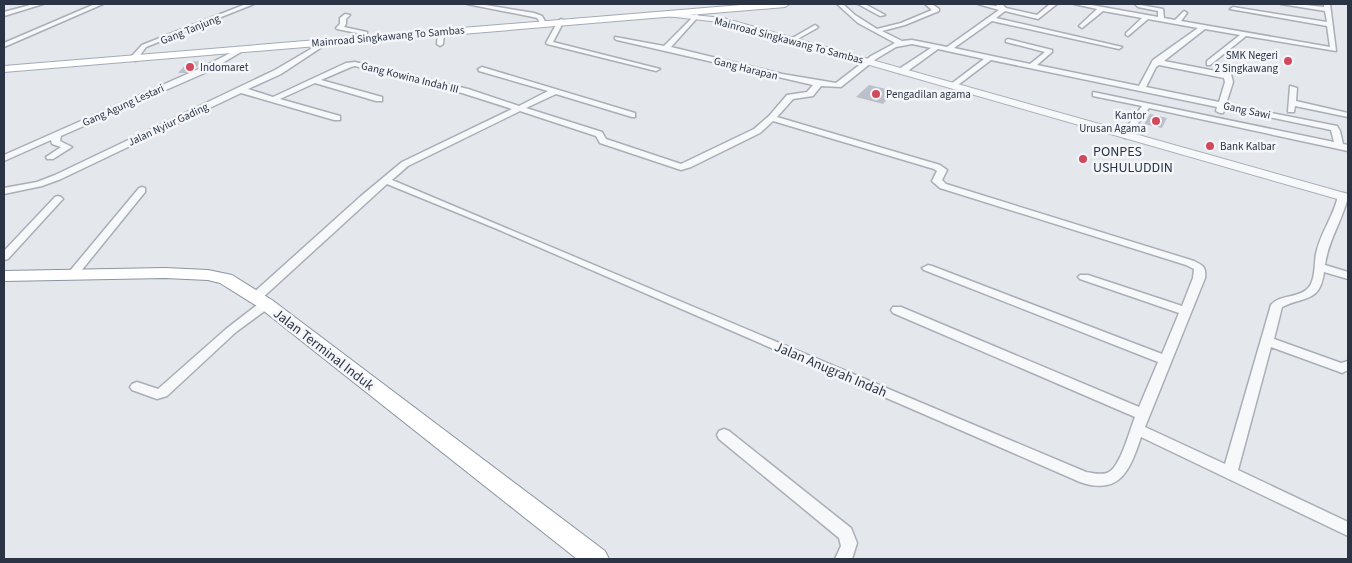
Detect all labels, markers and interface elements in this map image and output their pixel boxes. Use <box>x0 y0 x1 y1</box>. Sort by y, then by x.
street label: Gang Tanjung <box>158 11 223 48</box>
street label: Mainroad Singkawang To Sambas <box>713 13 865 68</box>
street label: Mainroad Singkawang To Sambas <box>311 22 466 51</box>
place label: SMK Negeri 2 Singkawang <box>1214 48 1278 76</box>
street label: Gang Harapan <box>712 53 779 84</box>
marker: SMK Negeri 2 Singkawang <box>1282 55 1294 67</box>
street label: Gang Kowina Indah III <box>359 58 460 97</box>
place label: Indomaret <box>200 60 249 75</box>
marker: Indomaret <box>184 61 196 73</box>
street label: Gang Agung Lestari <box>80 81 166 130</box>
place label: Pengadilan agama <box>886 87 971 102</box>
marker: Pengadilan agama <box>870 88 882 100</box>
street label: Gang Sawi <box>1222 98 1272 123</box>
street label: Jalan Nyiur Gading <box>126 99 211 150</box>
place label: Kantor Urusan Agama <box>1079 108 1146 136</box>
marker: Kantor Urusan Agama <box>1150 115 1162 127</box>
place label: Bank Kalbar <box>1220 139 1276 154</box>
marker: Bank Kalbar <box>1204 140 1216 152</box>
place label: PONPES USHULUDDIN <box>1093 142 1173 178</box>
marker: PONPES USHULUDDIN <box>1077 153 1089 165</box>
street label: Jalan Terminal Induk <box>269 304 378 396</box>
street label: Jalan Anugrah Indah <box>771 337 890 403</box>

